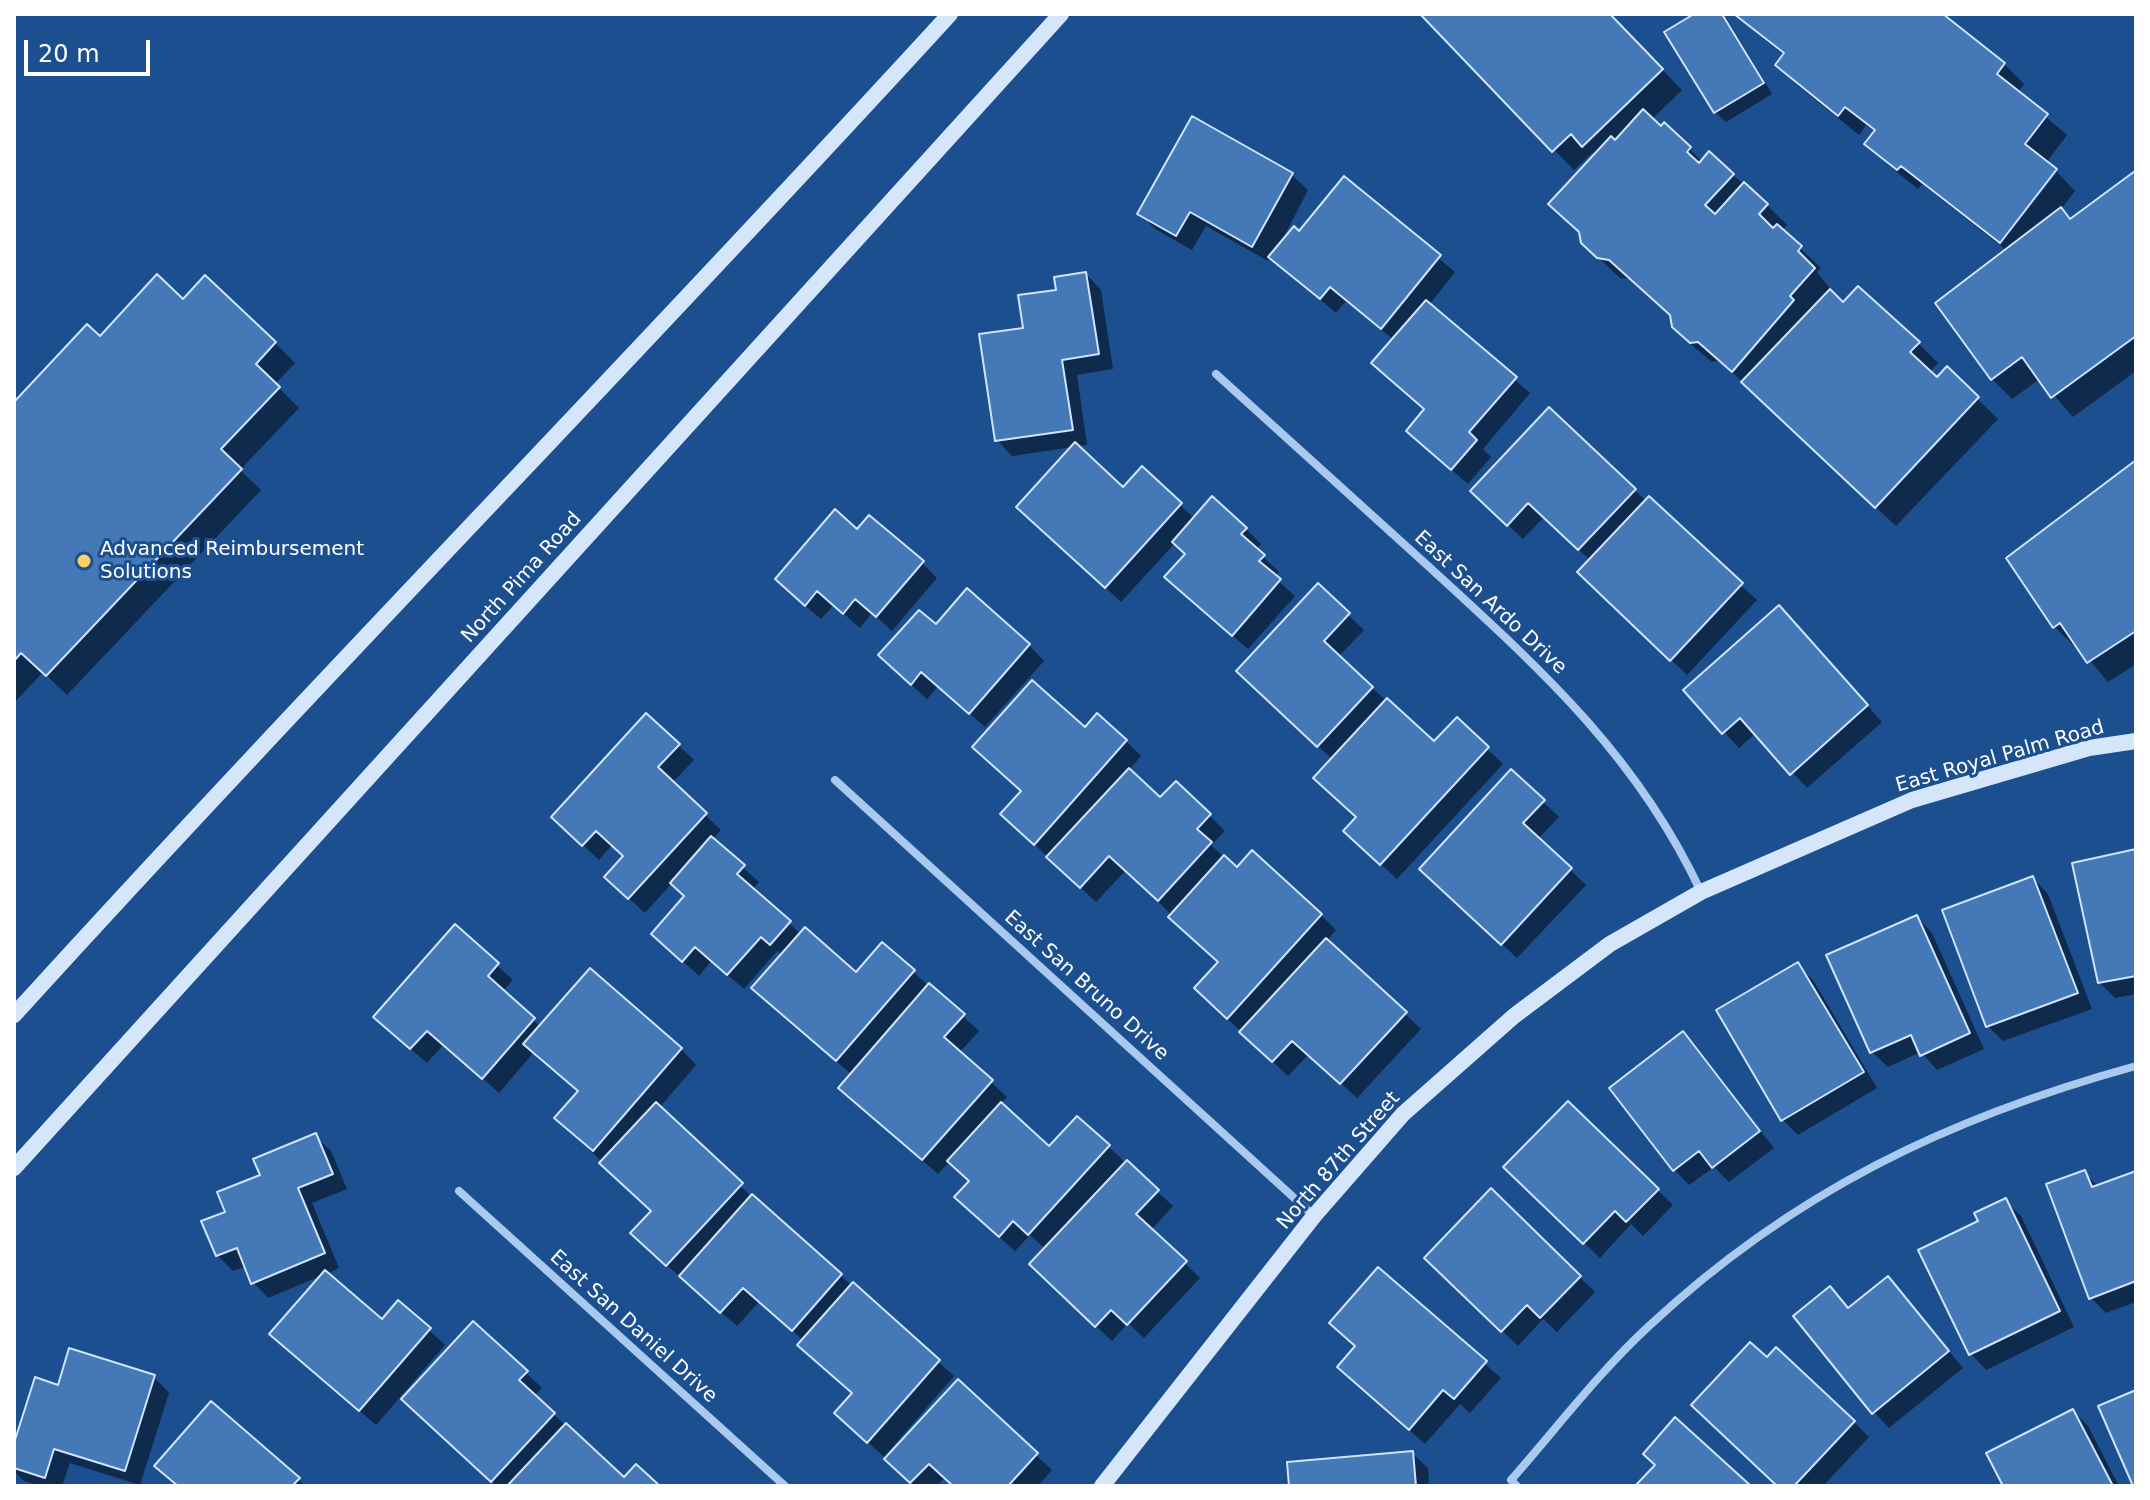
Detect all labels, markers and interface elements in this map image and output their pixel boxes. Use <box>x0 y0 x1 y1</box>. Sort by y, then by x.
scale bar <box>28 24 154 74</box>
text: 20 m <box>38 40 100 68</box>
street label: North Pima Road <box>457 508 587 648</box>
street label: East San Ardo Drive <box>1409 526 1571 680</box>
place label: Advanced Reimbursement Solutions <box>100 538 364 585</box>
marker: Advanced Reimbursement Solutions <box>75 552 93 570</box>
street label: East Royal Palm Road <box>1893 716 2107 798</box>
street label: East San Bruno Drive <box>999 906 1173 1066</box>
street label: North 87th Street <box>1272 1087 1406 1235</box>
street label: East San Daniel Drive <box>544 1246 722 1408</box>

